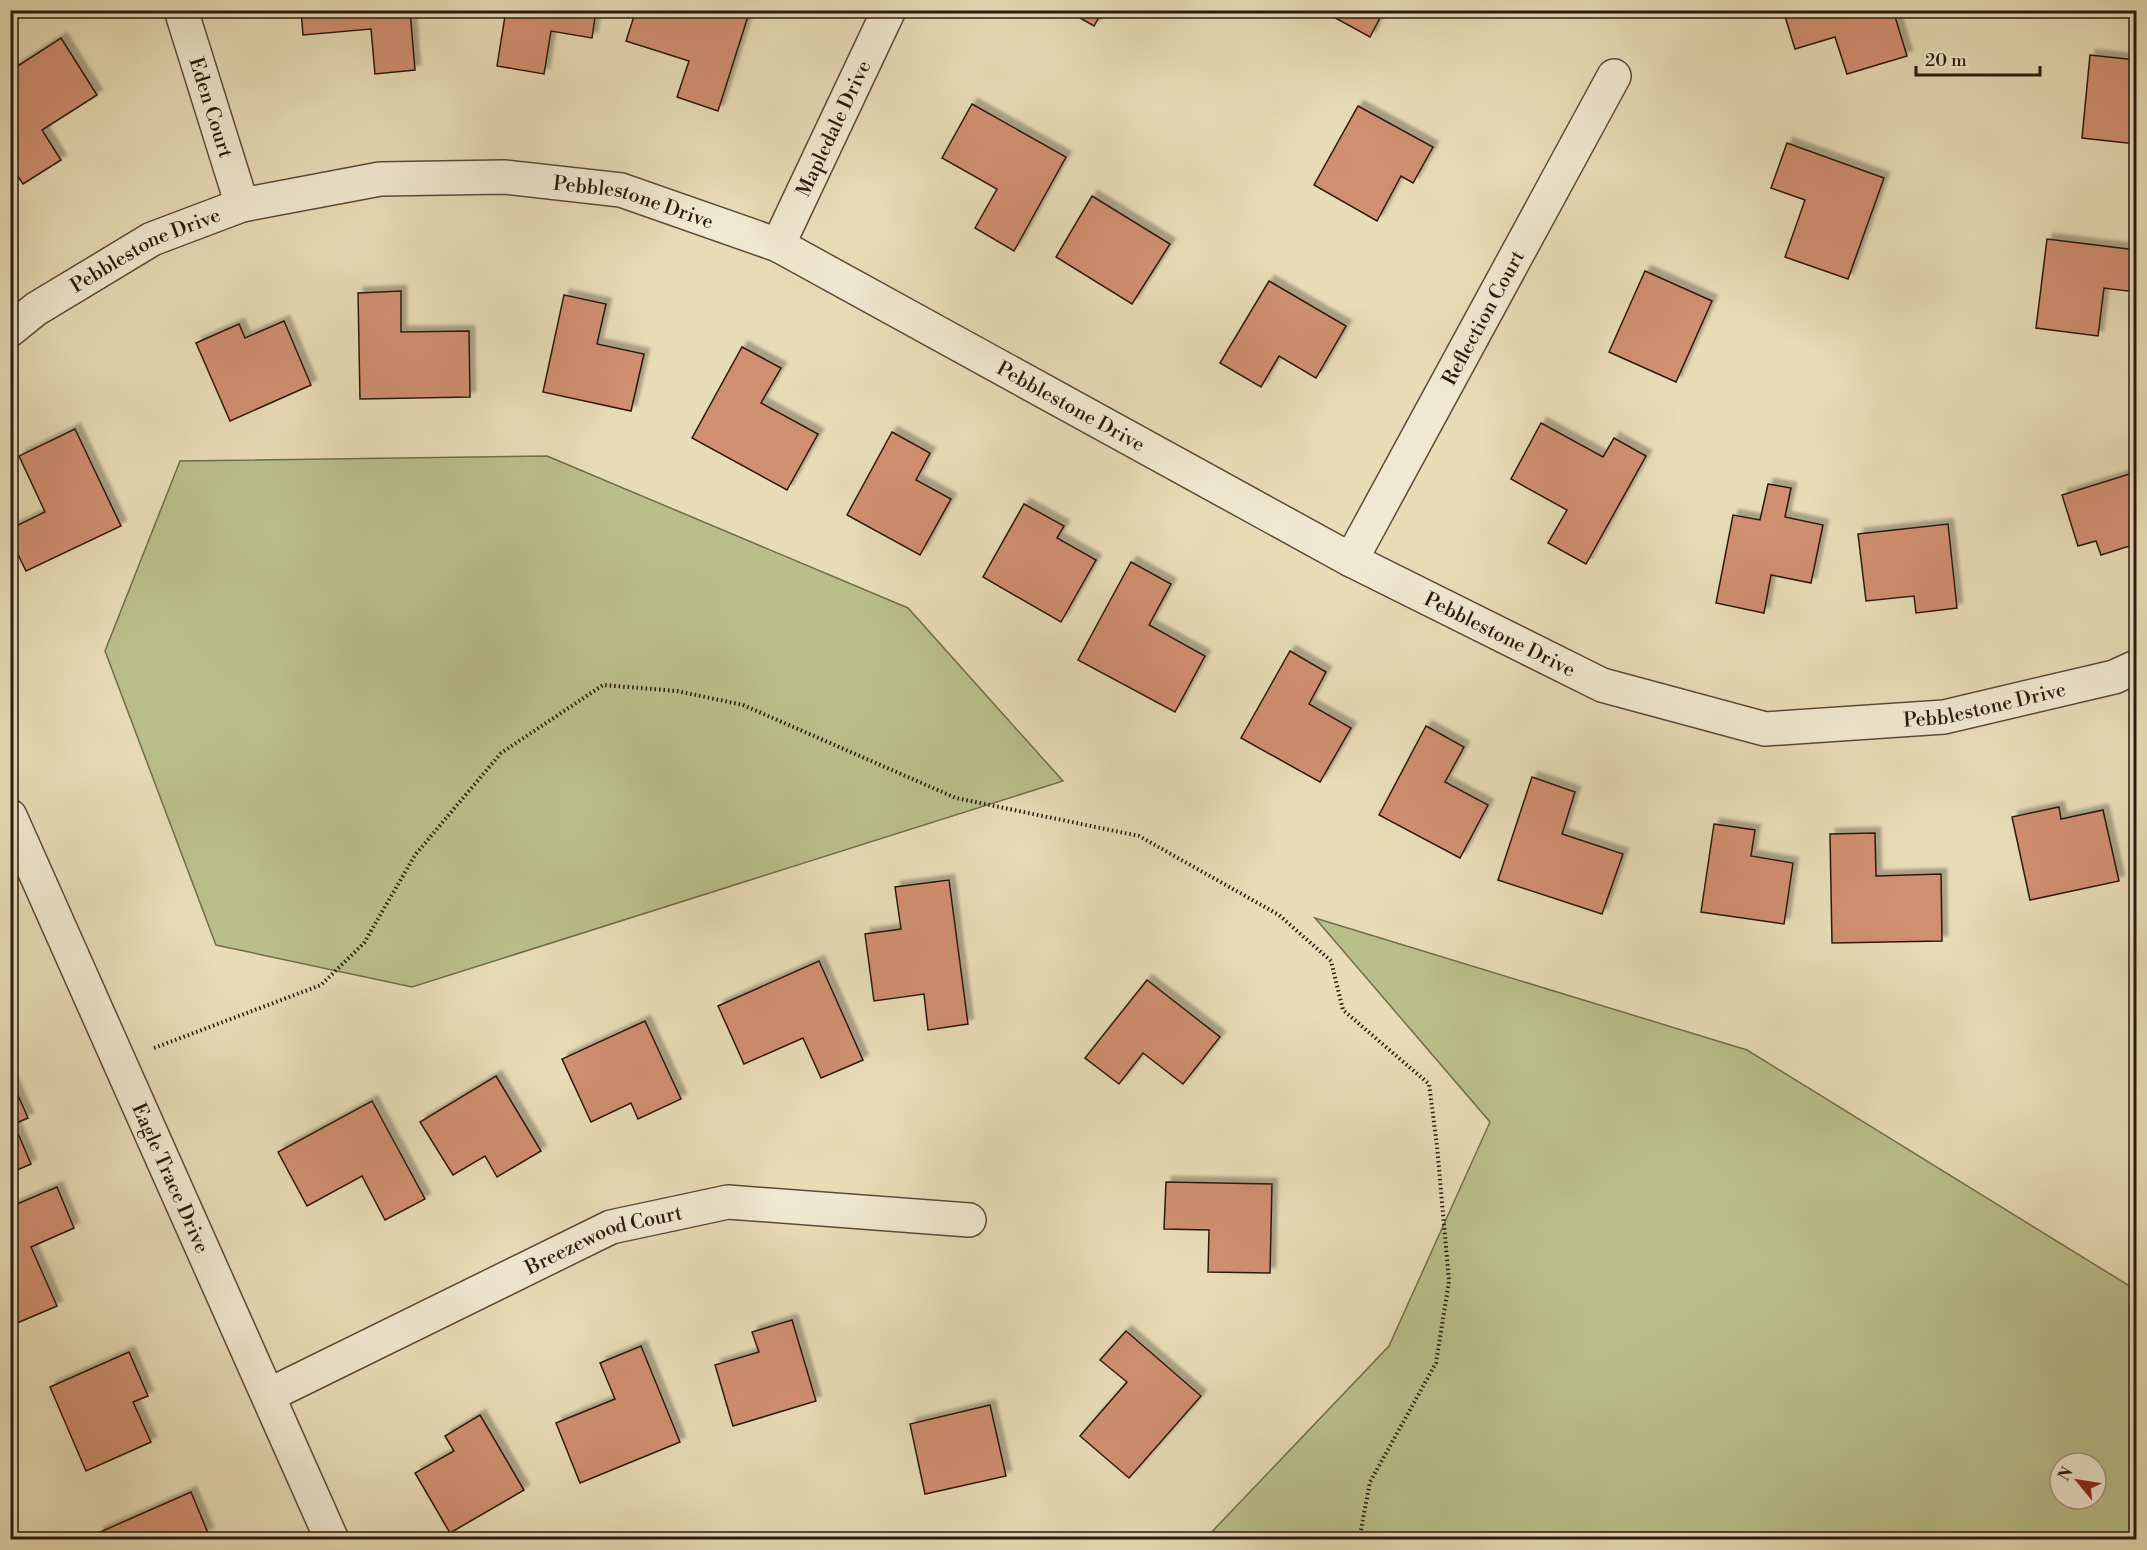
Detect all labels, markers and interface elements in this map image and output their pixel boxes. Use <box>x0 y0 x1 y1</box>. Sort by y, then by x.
scale bar <box>1916 39 2040 77</box>
text: 20 m <box>1925 49 1967 72</box>
street label: Eden Court <box>183 54 237 161</box>
street label: Mapledale Drive <box>792 57 877 201</box>
street label: Pebblestone Drive <box>552 172 717 235</box>
street label: Pebblestone Drive <box>66 203 224 299</box>
street label: Reflection Court <box>1437 246 1531 390</box>
street label: Pebblestone Drive <box>992 357 1149 458</box>
street label: Pebblestone Drive <box>1420 587 1579 684</box>
street label: Pebblestone Drive <box>1902 678 2068 734</box>
street label: Eagle Trace Drive <box>125 1099 214 1257</box>
street label: Breezewood Court <box>521 1201 685 1282</box>
north arrow <box>2048 1451 2108 1511</box>
text: N <box>2054 1463 2078 1484</box>

